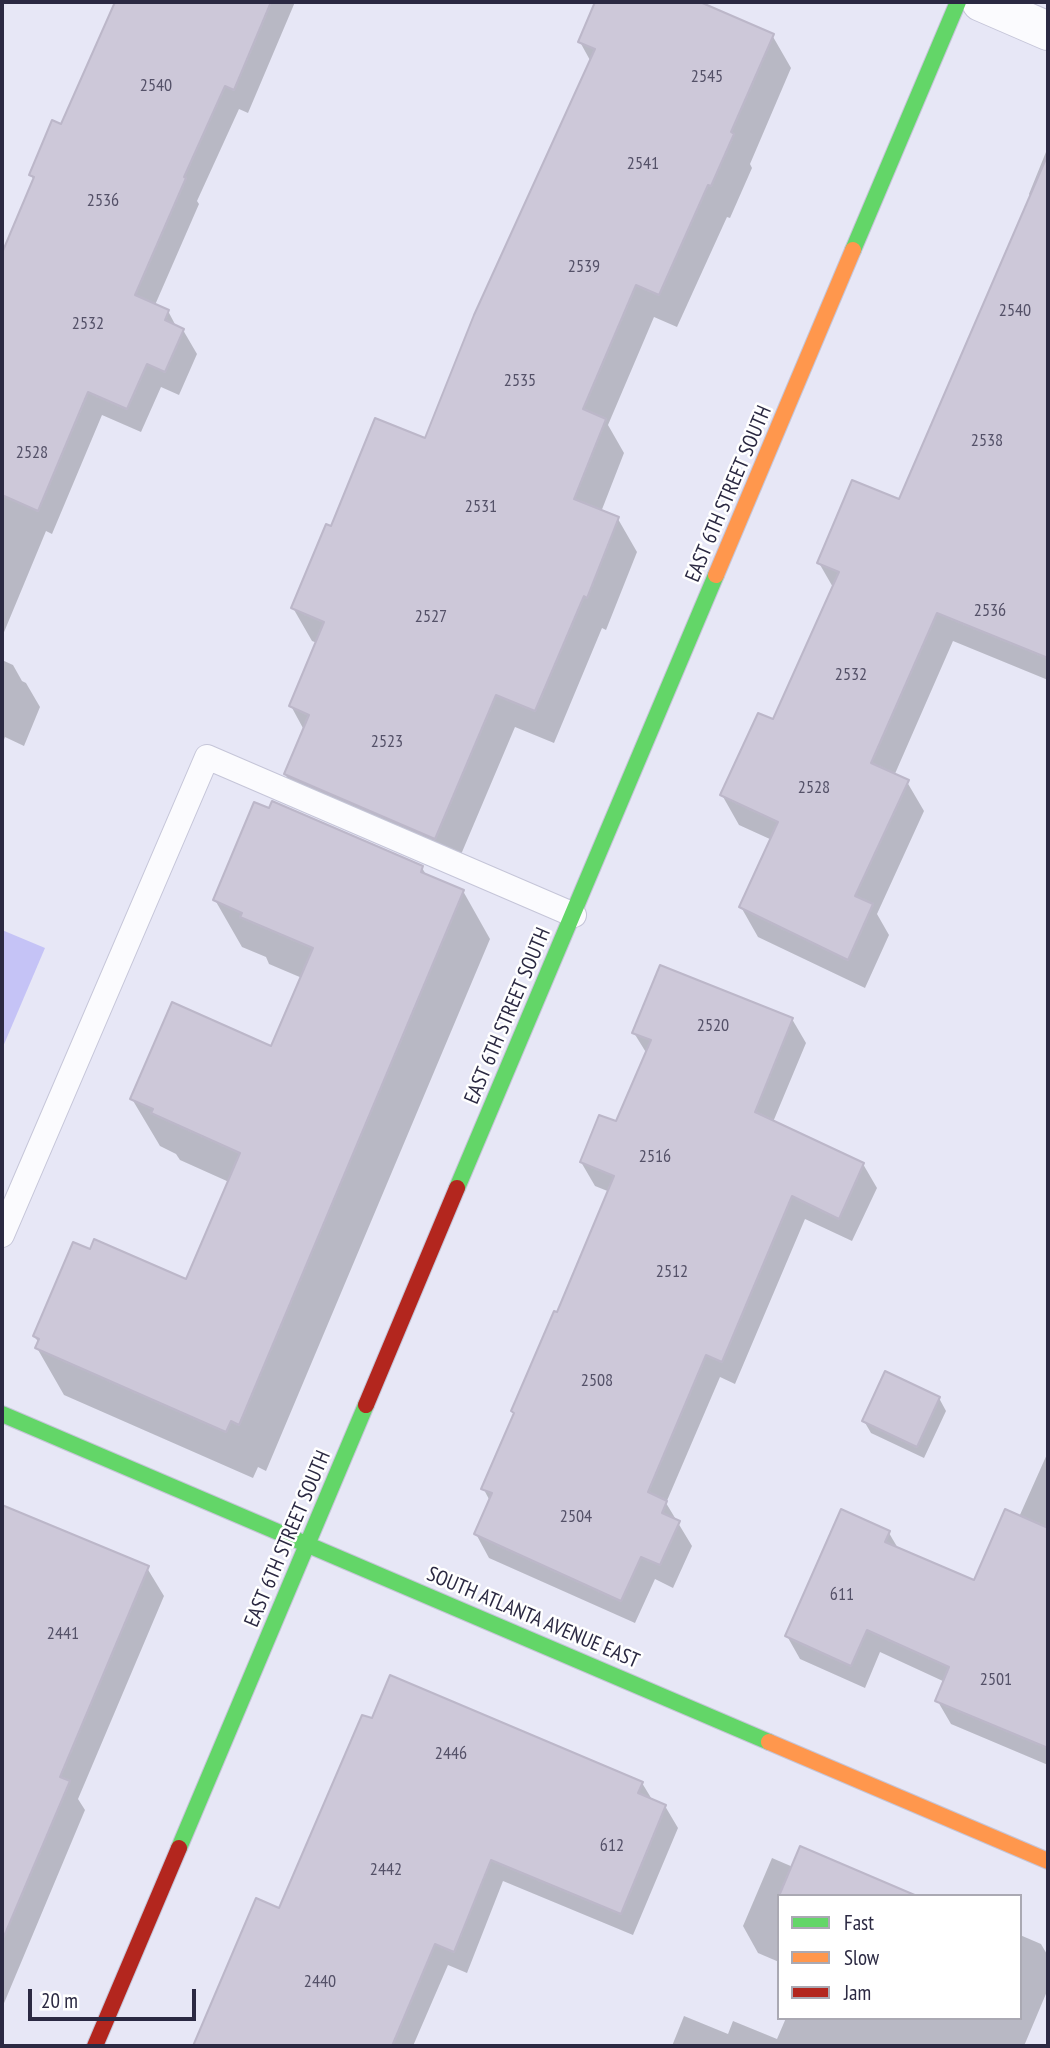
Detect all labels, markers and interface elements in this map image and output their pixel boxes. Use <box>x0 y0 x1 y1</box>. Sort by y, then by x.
house number: 2545 <box>691 66 723 88</box>
house number: 2540 <box>140 75 172 97</box>
house number: 2541 <box>627 153 659 175</box>
house number: 2536 <box>87 190 119 212</box>
house number: 2539 <box>568 256 600 278</box>
house number: 2540 <box>999 300 1031 322</box>
house number: 2532 <box>72 313 104 335</box>
house number: 2535 <box>504 370 536 392</box>
street label: EAST 6TH STREET SOUTH <box>681 402 777 586</box>
house number: 2538 <box>971 430 1003 452</box>
house number: 2528 <box>16 442 48 464</box>
house number: 2531 <box>465 496 497 518</box>
house number: 2536 <box>974 600 1006 622</box>
house number: 2527 <box>415 606 447 628</box>
house number: 2532 <box>835 664 867 686</box>
house number: 2523 <box>371 731 403 753</box>
house number: 2528 <box>798 777 830 799</box>
street label: EAST 6TH STREET SOUTH <box>460 924 556 1108</box>
house number: 2520 <box>697 1015 729 1037</box>
house number: 2516 <box>639 1146 671 1168</box>
house number: 2512 <box>656 1261 688 1283</box>
house number: 2508 <box>581 1370 613 1392</box>
street label: EAST 6TH STREET SOUTH <box>240 1447 336 1631</box>
house number: 2504 <box>560 1506 592 1528</box>
street label: SOUTH ATLANTA AVENUE EAST <box>423 1562 643 1674</box>
house number: 611 <box>830 1584 854 1606</box>
house number: 2441 <box>47 1623 79 1645</box>
house number: 2501 <box>980 1669 1012 1691</box>
house number: 2446 <box>435 1743 467 1765</box>
house number: 612 <box>600 1835 624 1857</box>
house number: 2442 <box>370 1859 402 1881</box>
legend <box>777 1894 1022 2020</box>
text: Fast <box>844 1909 874 1936</box>
text: Slow <box>844 1944 879 1971</box>
house number: 2440 <box>304 1971 336 1993</box>
scale bar <box>32 1974 200 2018</box>
text: Jam <box>844 1979 871 2006</box>
text: 20 m <box>41 1987 78 2014</box>

